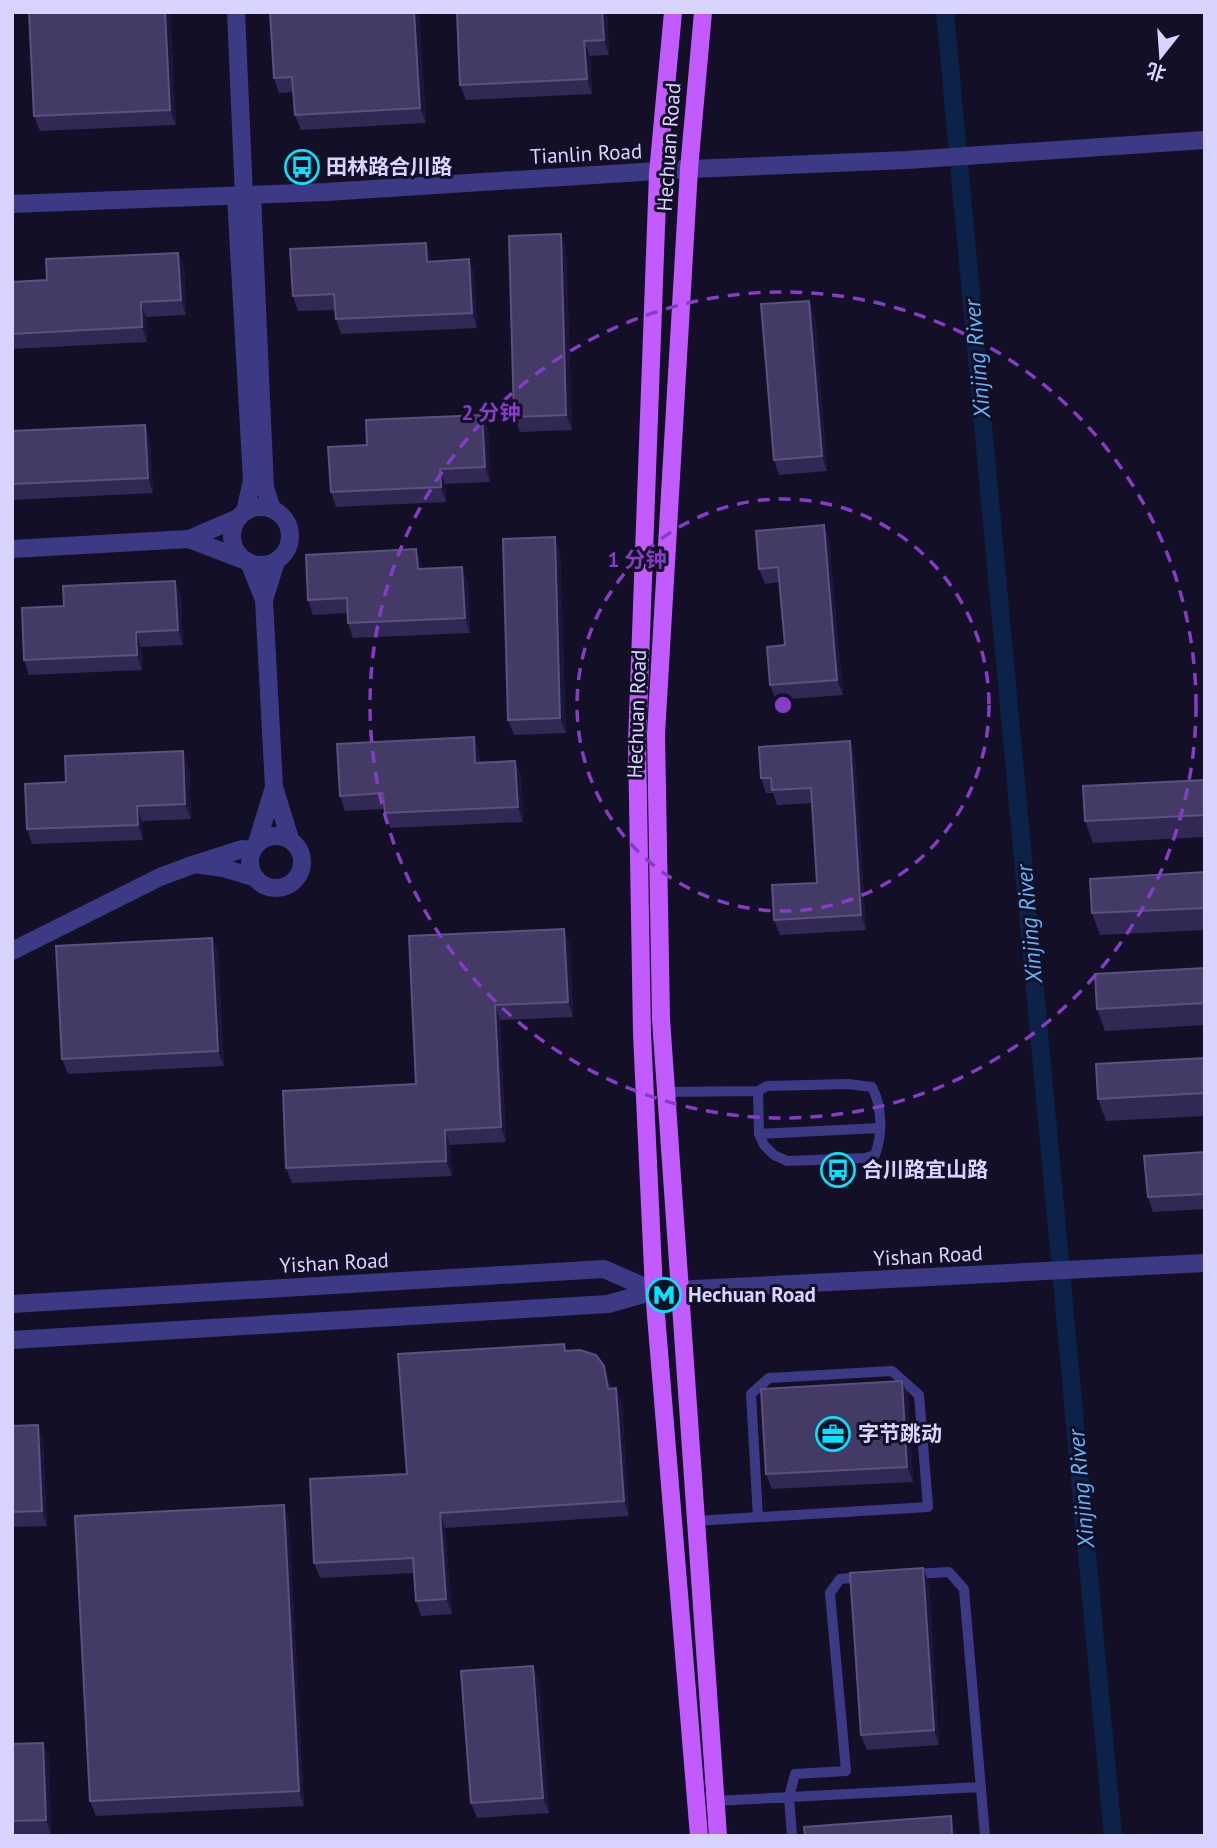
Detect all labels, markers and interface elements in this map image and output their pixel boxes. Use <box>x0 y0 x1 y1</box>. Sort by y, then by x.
north arrow <box>1126 21 1196 91</box>
text: 北 <box>1143 58 1169 87</box>
street label: Hechuan Road <box>651 82 686 212</box>
street label: Tianlin Road <box>529 137 643 170</box>
bus stop icon: 田林路合川路 <box>283 148 321 186</box>
place label: 田林路合川路 <box>326 153 452 180</box>
water label: Xinjing River <box>957 297 996 421</box>
text: 2 分钟 <box>461 399 521 426</box>
text: 1 分钟 <box>607 546 667 573</box>
street label: Hechuan Road <box>621 649 652 779</box>
centre of rings <box>771 693 795 717</box>
water label: Xinjing River <box>1009 862 1048 986</box>
bus stop icon: 合川路宜山路 <box>819 1151 857 1189</box>
place label: 合川路宜山路 <box>862 1156 988 1183</box>
street label: Yishan Road <box>873 1239 983 1272</box>
street label: Yishan Road <box>279 1246 389 1279</box>
metro station icon: Hechuan Road <box>645 1276 683 1314</box>
place label: Hechuan Road <box>688 1281 816 1308</box>
office icon: 字节跳动 <box>814 1415 852 1453</box>
place label: 字节跳动 <box>858 1420 942 1447</box>
water label: Xinjing River <box>1061 1427 1100 1551</box>

